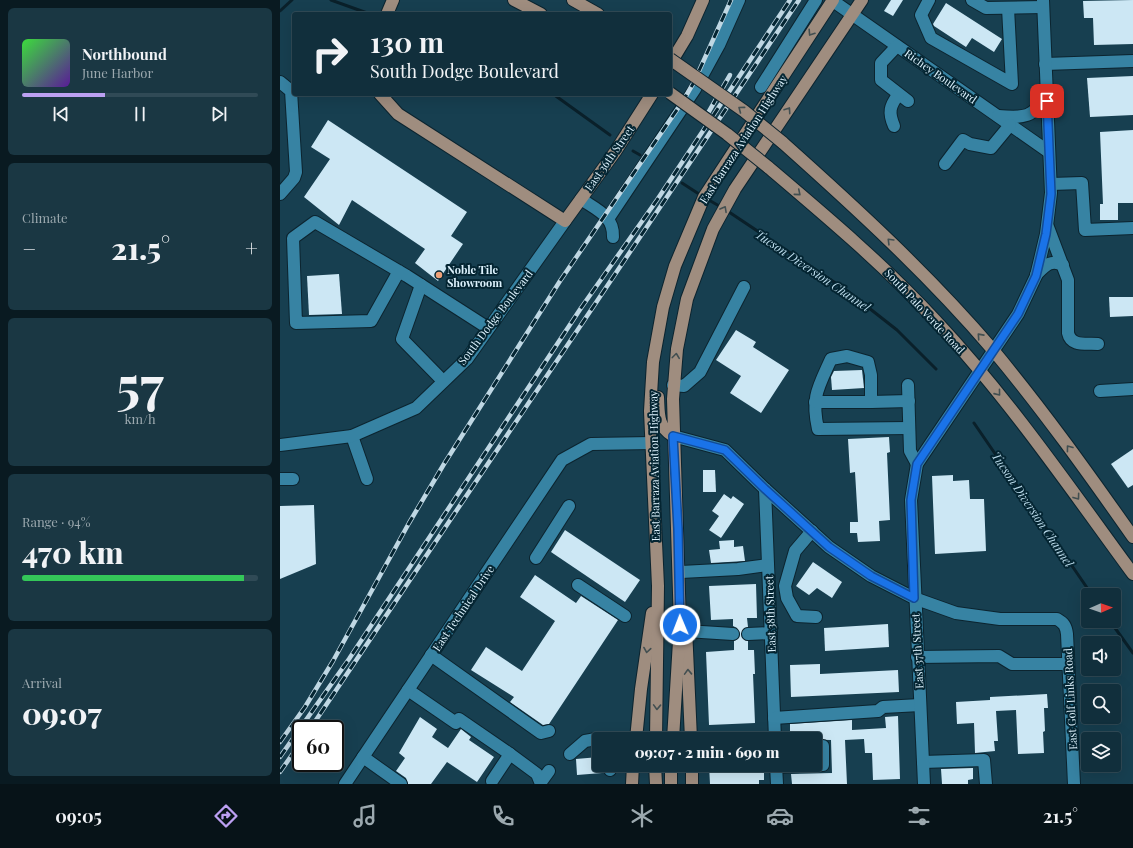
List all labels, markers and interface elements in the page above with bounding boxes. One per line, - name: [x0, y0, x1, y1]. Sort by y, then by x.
- text: 130 m: [370, 23, 444, 60]
- icon: right: [304, 28, 356, 80]
- one-way arrow: [809, 29, 816, 36]
- text: Northbound: [82, 44, 167, 64]
- street label: Richey Boulevard: [902, 45, 981, 107]
- text: South Dodge Boulevard: [370, 59, 559, 83]
- text: June Harbor: [82, 64, 153, 81]
- street label: East Barraza Aviation Highway: [696, 71, 791, 206]
- pin: [1030, 84, 1064, 118]
- icon: arrive: [1036, 90, 1058, 112]
- icon: previous: [50, 103, 72, 125]
- icon: pause: [129, 103, 151, 125]
- icon: next: [208, 103, 230, 125]
- one-way arrow: [738, 106, 745, 114]
- one-way arrow: [783, 107, 791, 114]
- street label: East 36th Street: [581, 122, 637, 194]
- one-way arrow: [793, 188, 801, 195]
- one-way arrow: [719, 205, 726, 213]
- text: Climate: [22, 209, 68, 226]
- water label: Tucson Diversion Channel: [752, 225, 874, 315]
- text: 21.5°: [111, 228, 170, 268]
- text: −: [22, 233, 36, 263]
- text: +: [245, 233, 258, 263]
- one-way arrow: [887, 238, 895, 246]
- place label: Noble Tile Showroom: [447, 262, 502, 290]
- street label: South Palo Verde Road: [882, 265, 969, 357]
- street label: South Dodge Boulevard: [454, 266, 536, 368]
- marker: Noble Tile Showroom: [434, 270, 444, 280]
- one-way arrow: [977, 333, 984, 340]
- text: 57: [116, 349, 164, 418]
- one-way arrow: [671, 353, 680, 359]
- one-way arrow: [994, 388, 1001, 396]
- street label: East Barraza Aviation Highway: [645, 390, 663, 541]
- text: km/h: [124, 410, 156, 427]
- one-way arrow: [1067, 446, 1074, 453]
- water label: Tucson Diversion Channel: [988, 448, 1078, 570]
- one-way arrow: [1072, 492, 1079, 499]
- text: Range · 94%: [22, 513, 90, 530]
- text: 470 km: [22, 532, 124, 572]
- street label: East Technical Drive: [429, 562, 498, 654]
- street label: East 38th Street: [761, 575, 779, 653]
- north arrow: [1081, 588, 1121, 628]
- map controls: [1081, 588, 1121, 772]
- position arrow: [659, 604, 701, 646]
- street label: East 37th Street: [908, 613, 926, 689]
- button: sound: [1081, 636, 1121, 676]
- one-way arrow: [643, 647, 652, 653]
- street label: East Golf Links Road: [1060, 647, 1080, 750]
- one-way arrow: [684, 669, 693, 675]
- text: Arrival: [22, 674, 62, 691]
- button: search: [1081, 684, 1121, 724]
- text: 09:07: [22, 693, 102, 733]
- one-way arrow: [653, 704, 661, 710]
- speed limit sign: 60: [292, 720, 344, 772]
- button: layers: [1081, 732, 1121, 772]
- text: 09:07 · 2 min · 690 m: [635, 742, 779, 762]
- icon: directions: [212, 802, 240, 830]
- icon: music: [351, 802, 379, 830]
- icon: phone: [489, 802, 517, 830]
- icon: climate: [628, 802, 656, 830]
- icon: car: [766, 802, 794, 830]
- icon: filters: [905, 802, 933, 830]
- text: 09:05: [55, 804, 102, 828]
- text: 21.5°: [1043, 804, 1078, 828]

